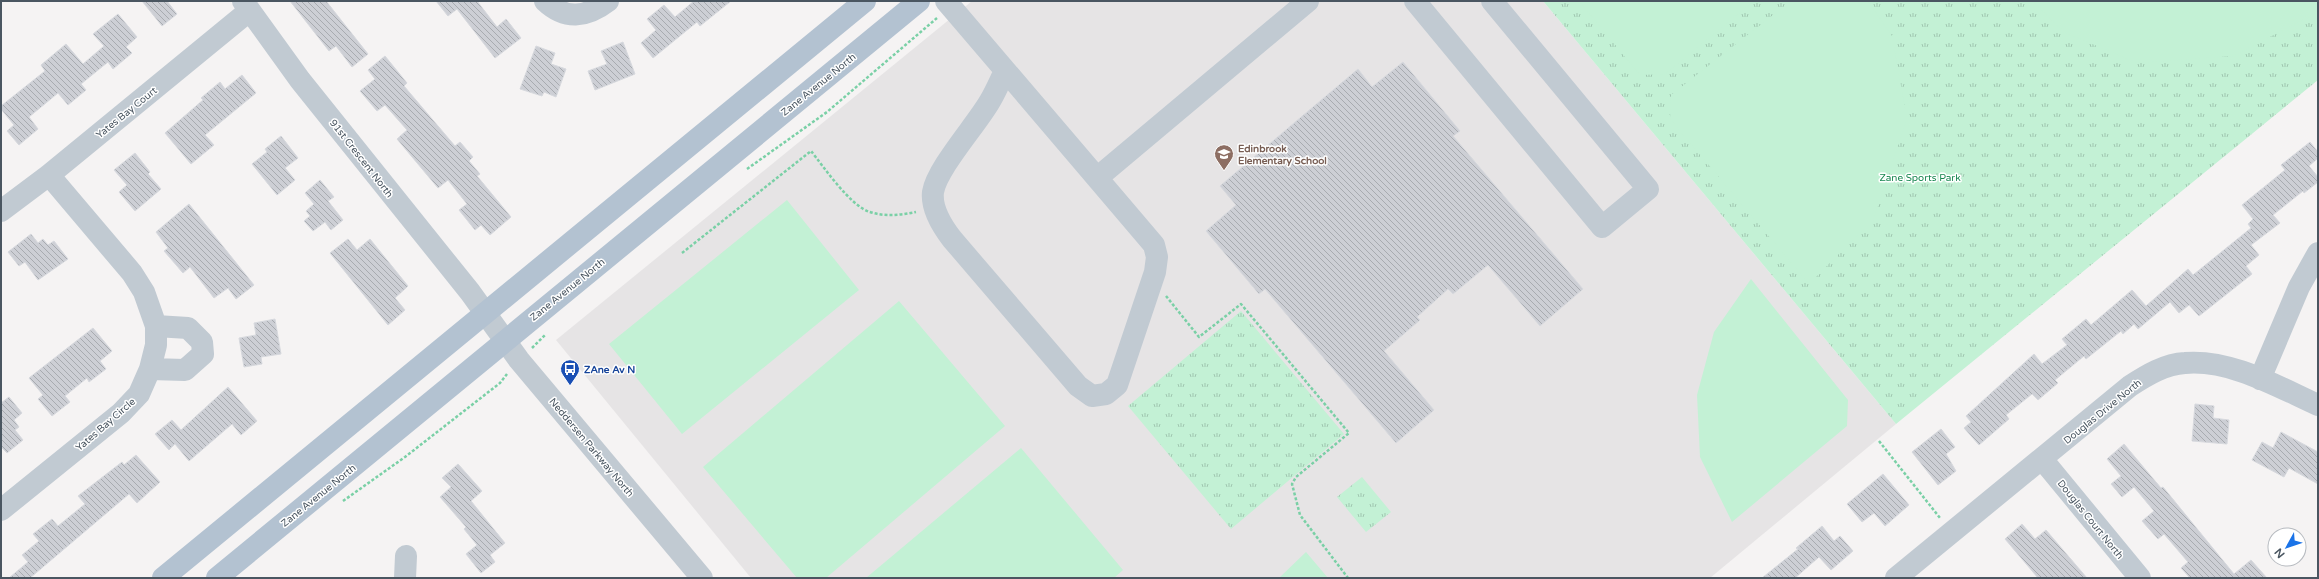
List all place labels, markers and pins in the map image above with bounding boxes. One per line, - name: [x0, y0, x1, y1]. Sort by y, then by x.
- school or university icon: Edinbrook Elementary School: [1213, 143, 1235, 171]
- place label: Edinbrook Elementary School: [1238, 143, 1327, 167]
- bus stop icon: ZAne Av N: [559, 358, 581, 386]
- place label: ZAne Av N: [584, 364, 635, 376]

